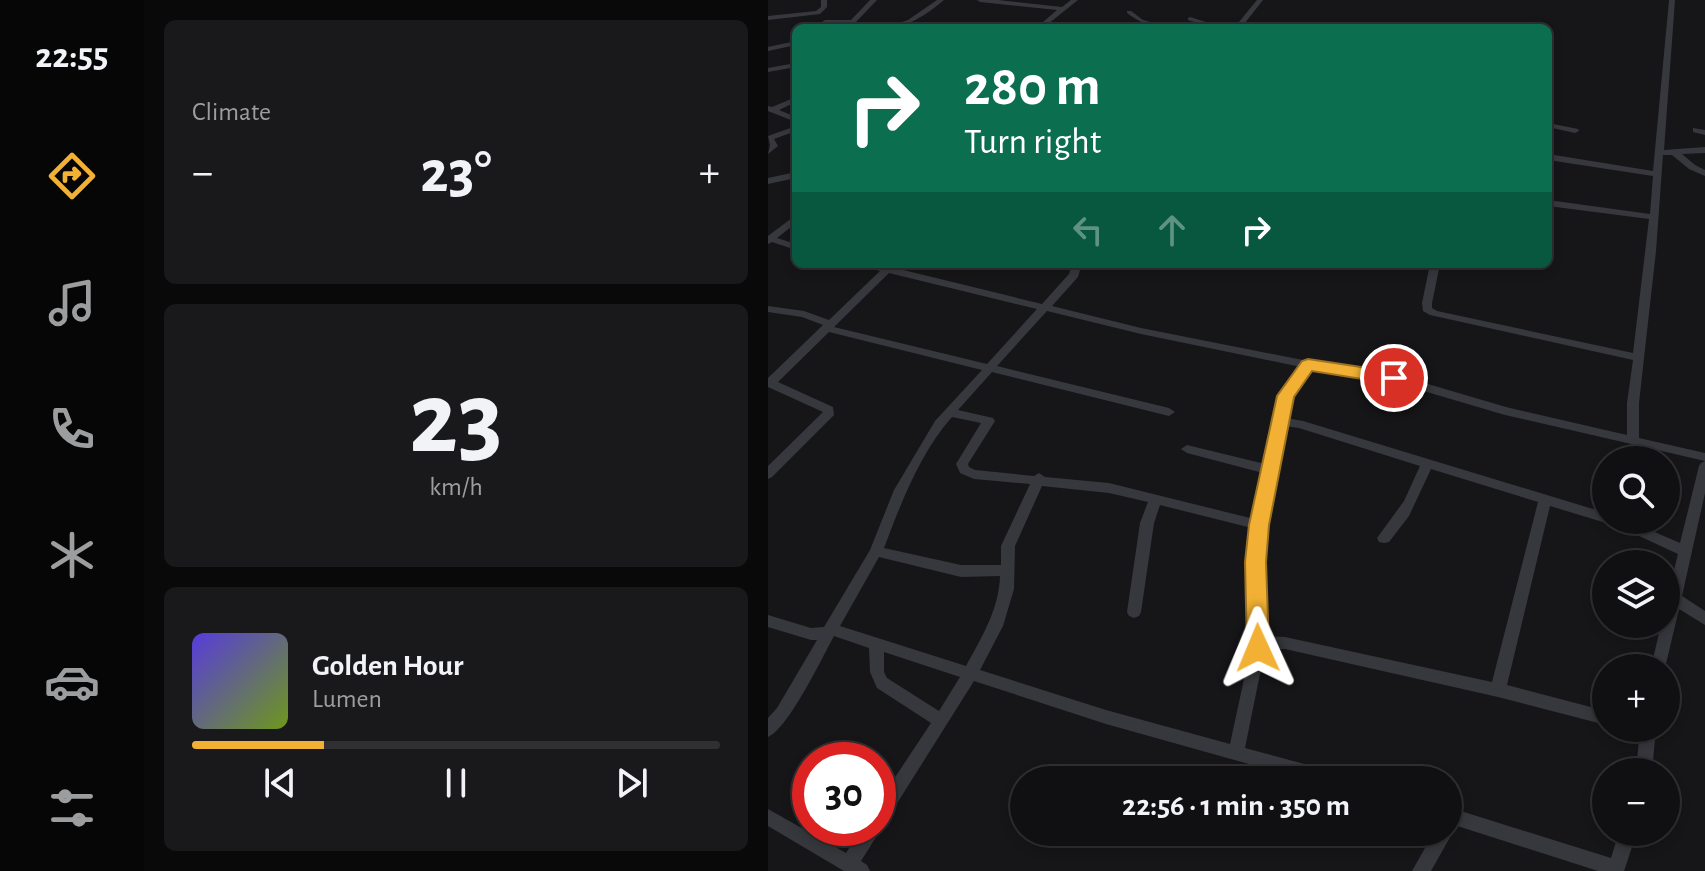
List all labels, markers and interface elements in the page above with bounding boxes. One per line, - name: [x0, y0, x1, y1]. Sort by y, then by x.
- text: 22:55: [35, 38, 109, 74]
- icon: right: [832, 56, 936, 160]
- text: 280 m: [964, 59, 1101, 115]
- text: Climate: [192, 99, 271, 125]
- text: Turn right: [964, 124, 1101, 160]
- text: 23°: [420, 143, 492, 203]
- icon: directions: [44, 148, 100, 204]
- text: −: [192, 151, 213, 195]
- text: +: [699, 151, 720, 195]
- icon: left: [1066, 208, 1110, 252]
- icon: ahead: [1150, 208, 1194, 252]
- icon: right: [1234, 208, 1278, 252]
- icon: music: [44, 275, 100, 331]
- pin: [1360, 344, 1428, 412]
- icon: arrive: [1372, 356, 1416, 400]
- text: 23: [409, 368, 503, 472]
- icon: phone: [44, 401, 100, 457]
- map controls: [1592, 446, 1680, 846]
- button: search: [1592, 446, 1680, 534]
- text: km/h: [429, 474, 483, 500]
- icon: climate: [44, 527, 100, 583]
- button: layers: [1592, 550, 1680, 638]
- position arrow: [1216, 606, 1300, 690]
- text: Golden Hour: [312, 651, 464, 681]
- icon: car: [44, 654, 100, 710]
- button: +: [1592, 654, 1680, 742]
- text: Lumen: [312, 686, 382, 712]
- speed limit sign: 30: [792, 742, 896, 846]
- button: −: [1592, 758, 1680, 846]
- icon: previous: [258, 761, 302, 805]
- icon: pause: [434, 761, 478, 805]
- icon: next: [610, 761, 654, 805]
- icon: filters: [44, 780, 100, 836]
- text: 22:56 · 1 min · 350 m: [1122, 791, 1350, 821]

